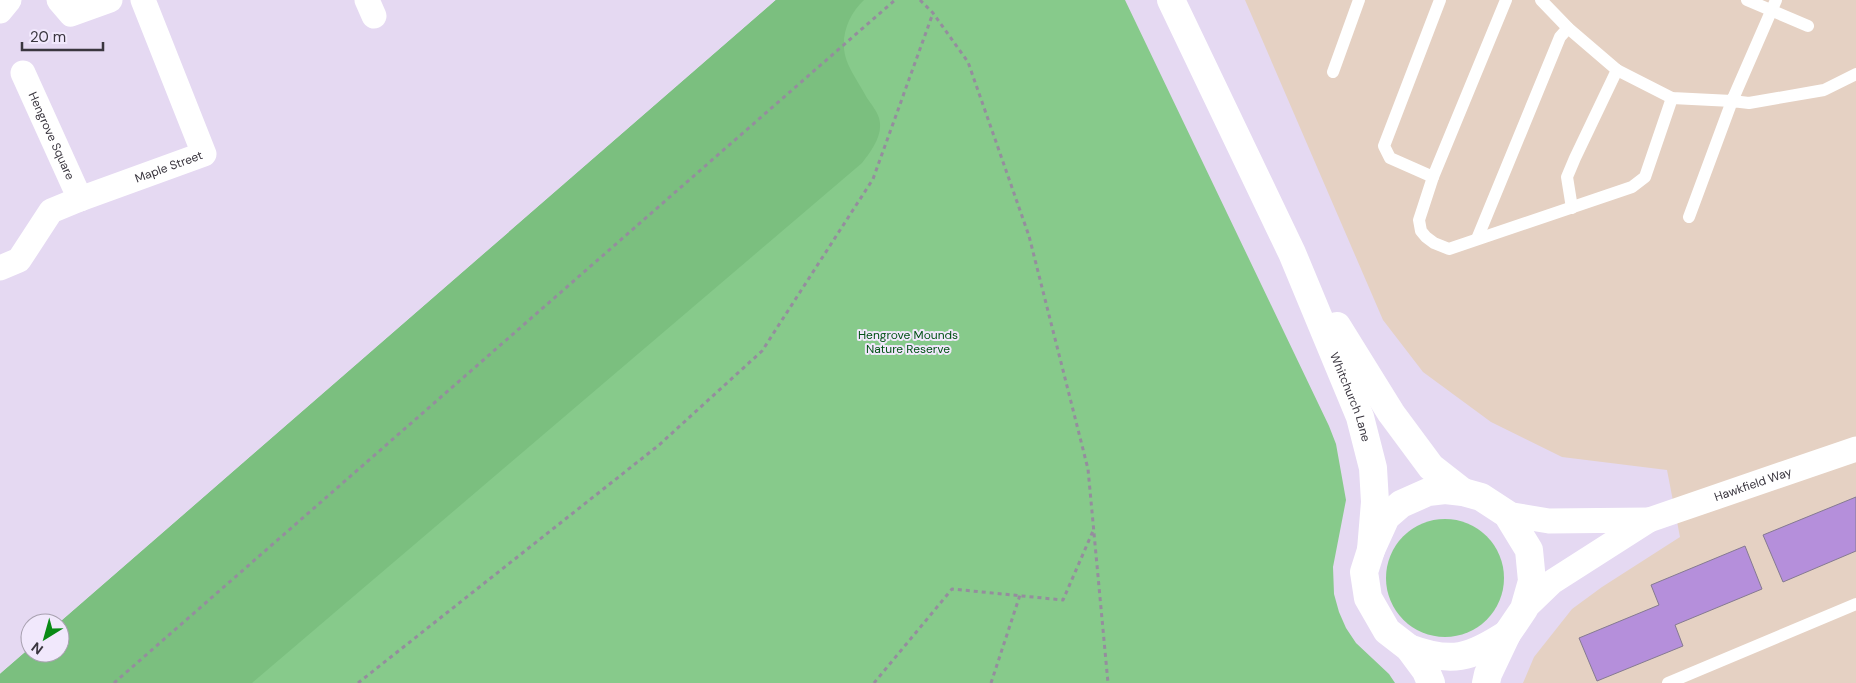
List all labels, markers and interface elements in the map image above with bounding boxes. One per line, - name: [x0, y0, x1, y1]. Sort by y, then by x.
- scale bar: [22, 20, 104, 52]
- text: 20 m: [30, 27, 66, 47]
- street label: Hengrove Square: [25, 89, 78, 182]
- street label: Maple Street: [133, 147, 205, 186]
- park label: Hengrove Mounds Nature Reserve: [858, 327, 958, 357]
- street label: Whitchurch Lane: [1326, 350, 1374, 444]
- street label: Hawkfield Way: [1712, 464, 1794, 505]
- north arrow: [20, 613, 70, 663]
- text: N: [28, 638, 47, 659]

